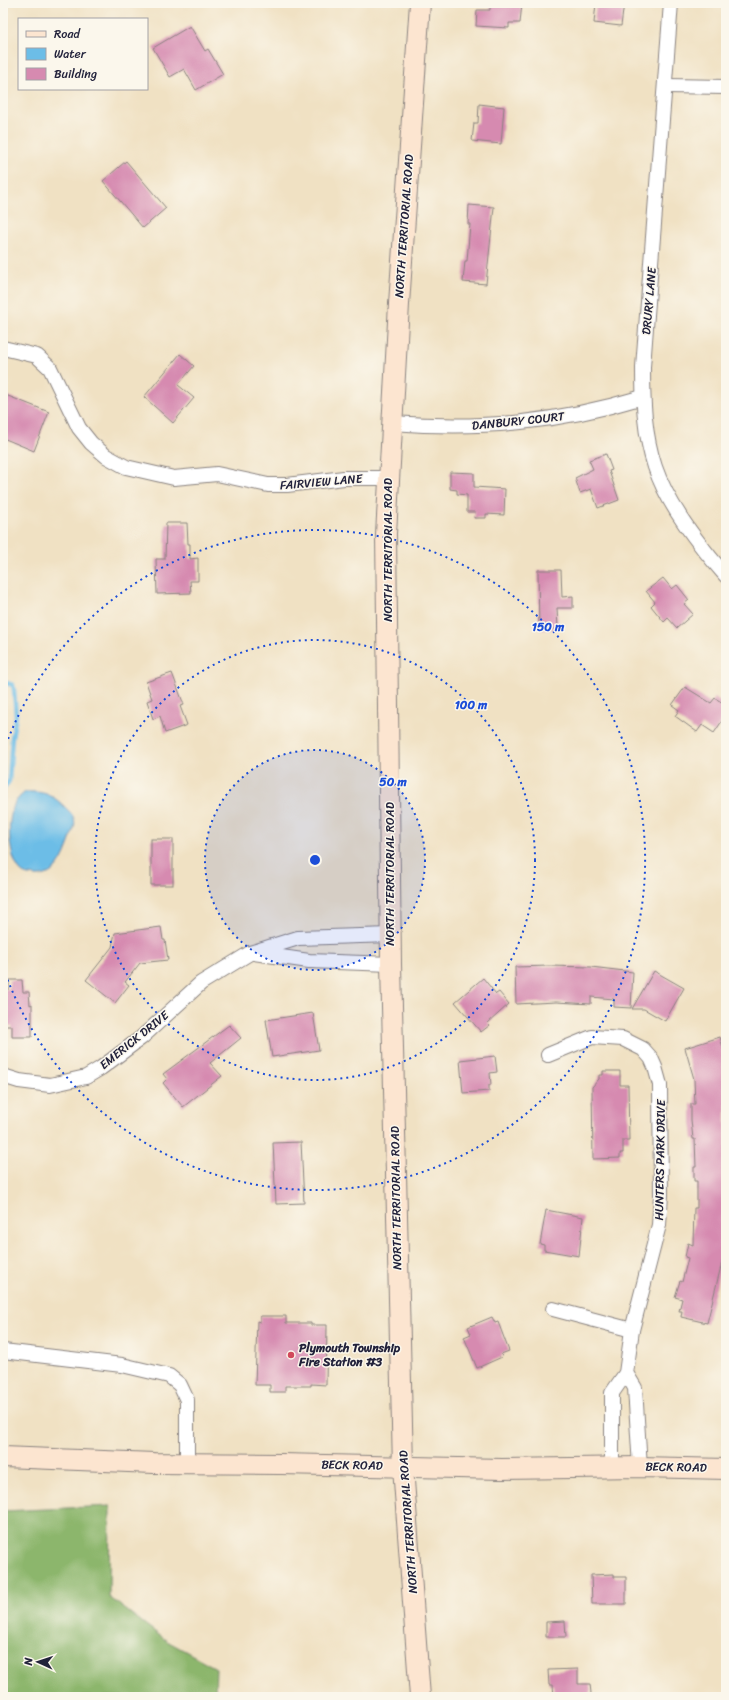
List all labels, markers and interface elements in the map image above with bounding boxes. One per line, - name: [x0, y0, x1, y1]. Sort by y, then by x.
- legend: [18, 18, 148, 90]
- text: Road: [54, 23, 81, 45]
- text: Water: [54, 43, 87, 65]
- text: Building: [54, 63, 97, 85]
- street label: NORTH TERRITORIAL ROAD: [388, 154, 420, 298]
- street label: DRURY LANE: [635, 265, 663, 336]
- street label: DANBURY COURT: [471, 405, 566, 437]
- street label: FAIRVIEW LANE: [279, 467, 364, 497]
- street label: NORTH TERRITORIAL ROAD: [377, 478, 399, 622]
- text: 150 m: [532, 616, 565, 638]
- text: 100 m: [455, 694, 488, 716]
- text: 50 m: [379, 771, 407, 793]
- street label: NORTH TERRITORIAL ROAD: [379, 802, 401, 946]
- centre of rings: [308, 853, 322, 867]
- street label: EMERICK DRIVE: [94, 1004, 175, 1075]
- street label: HUNTERS PARK DRIVE: [648, 1098, 672, 1221]
- street label: NORTH TERRITORIAL ROAD: [384, 1126, 408, 1270]
- place label: Plymouth Township Fire Station #3: [298, 1337, 401, 1373]
- marker: Plymouth Township Fire Station #3: [286, 1350, 296, 1360]
- street label: NORTH TERRITORIAL ROAD: [392, 1450, 424, 1594]
- street label: BECK ROAD: [321, 1453, 384, 1477]
- street label: BECK ROAD: [645, 1455, 708, 1479]
- north arrow: [18, 1642, 58, 1682]
- text: N: [19, 1657, 38, 1667]

